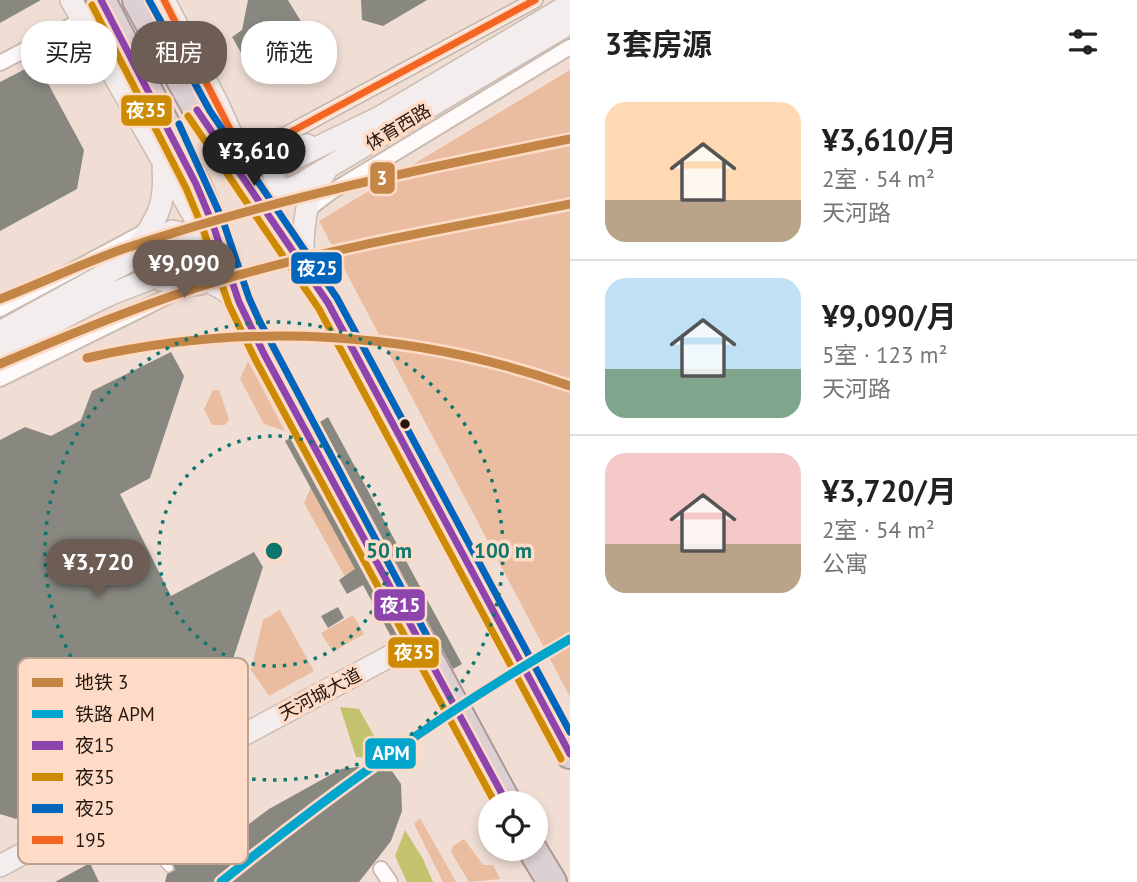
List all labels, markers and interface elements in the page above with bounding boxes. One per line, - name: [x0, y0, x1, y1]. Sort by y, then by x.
- chip: 买房: [21, 21, 117, 84]
- chip: 租房: [131, 21, 227, 84]
- chip: 筛选: [241, 21, 337, 84]
- icon: filters: [1064, 23, 1102, 61]
- text: 3套房源: [605, 24, 712, 63]
- line badge: 夜35: [120, 94, 173, 127]
- text: 夜35: [126, 98, 166, 122]
- street label: 体育西路: [361, 99, 435, 155]
- text: ¥3,610/月: [822, 120, 957, 159]
- pin: ¥3,610: [197, 128, 311, 188]
- icon: home: [661, 130, 745, 214]
- text: ¥3,610: [218, 136, 290, 165]
- line badge: 3: [369, 161, 396, 195]
- text: 2室 · 54 m²: [822, 164, 935, 193]
- text: 3: [377, 166, 387, 190]
- text: 天河路: [822, 198, 891, 227]
- pin: ¥9,090: [127, 240, 241, 300]
- text: ¥9,090: [148, 248, 220, 277]
- line badge: 夜25: [290, 251, 343, 285]
- text: 夜25: [297, 256, 337, 280]
- text: ¥9,090/月: [822, 296, 957, 335]
- icon: home: [661, 306, 745, 390]
- text: 5室 · 123 m²: [822, 340, 947, 369]
- text: 天河路: [822, 374, 891, 403]
- unlabelled marker: [398, 417, 412, 431]
- text: ¥3,720/月: [822, 471, 957, 510]
- icon: home: [661, 481, 745, 565]
- text: 2室 · 54 m²: [822, 515, 935, 544]
- text: 50 m: [366, 537, 412, 564]
- text: 100 m: [474, 537, 532, 564]
- centre of rings: [262, 539, 286, 563]
- pin: ¥3,720: [41, 540, 155, 599]
- text: ¥3,720: [62, 547, 134, 576]
- text: 公寓: [822, 549, 868, 578]
- line badge: 夜15: [373, 588, 426, 622]
- text: 夜15: [380, 593, 420, 617]
- line badge: 夜35: [387, 636, 440, 669]
- text: 夜35: [394, 640, 434, 664]
- legend: [18, 658, 248, 864]
- street label: 天河城大道: [275, 663, 365, 725]
- text: 地铁 3: [75, 670, 128, 694]
- text: 铁路 APM: [75, 702, 155, 726]
- text: 夜15: [75, 733, 115, 757]
- line badge: APM: [364, 737, 417, 770]
- text: APM: [372, 741, 410, 765]
- text: 夜35: [75, 765, 115, 789]
- map controls: [478, 791, 548, 861]
- button: locate: [478, 791, 548, 861]
- text: 夜25: [75, 796, 115, 820]
- text: 195: [75, 828, 106, 852]

